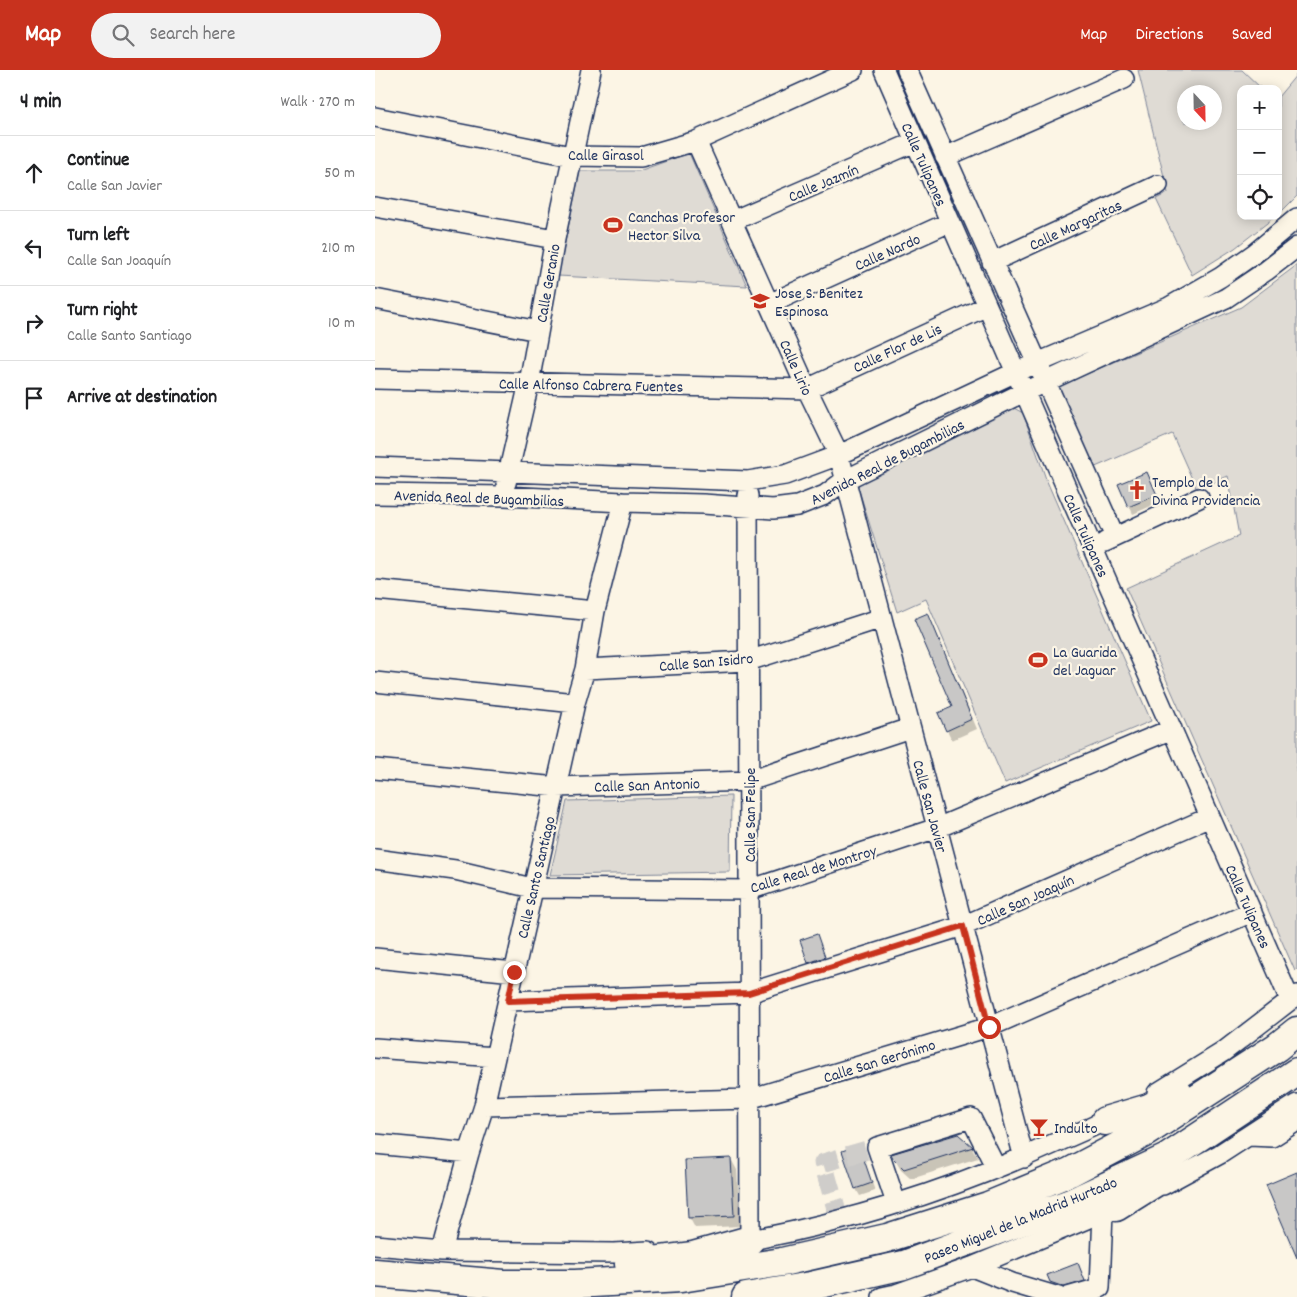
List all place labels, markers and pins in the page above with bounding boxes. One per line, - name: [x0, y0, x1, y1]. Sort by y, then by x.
- place label: Canchas Profesor Hector Silva: [628, 207, 735, 248]
- sports icon: Canchas Profesor Hector Silva: [602, 214, 624, 236]
- place label: Jose S. Benitez Espinosa: [775, 283, 863, 324]
- school or university icon: Jose S. Benitez Espinosa: [749, 290, 771, 312]
- place label: Templo de la Divina Providencia: [1152, 472, 1261, 513]
- church icon: Templo de la Divina Providencia: [1126, 479, 1148, 501]
- place label: La Guarida del Jaguar: [1053, 642, 1118, 683]
- sports icon: La Guarida del Jaguar: [1027, 649, 1049, 671]
- bar icon: Indulto: [1028, 1116, 1050, 1138]
- place label: Indulto: [1054, 1118, 1098, 1141]

